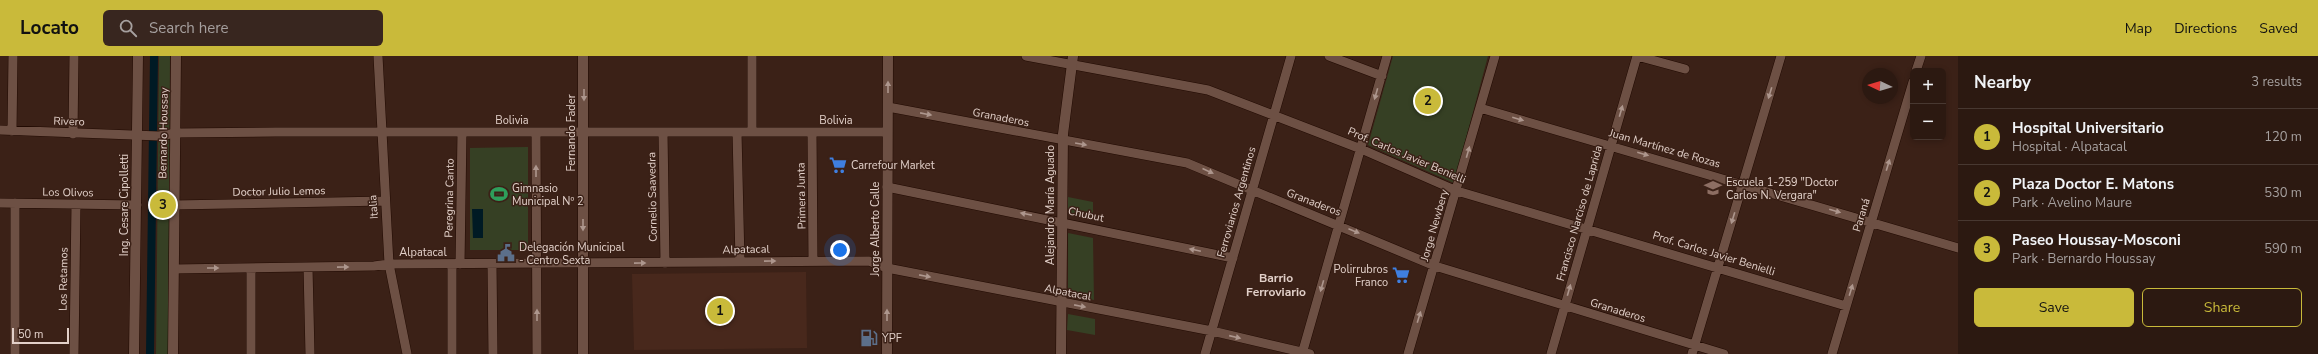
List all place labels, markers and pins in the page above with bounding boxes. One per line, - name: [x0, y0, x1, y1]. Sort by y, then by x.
- pin: 2: [1415, 86, 1441, 116]
- supermarket icon: Carrefour Market: [828, 155, 848, 175]
- place label: Carrefour Market: [851, 158, 935, 173]
- place label: Escuela 1-259 "Doctor Carlos N. Vergara": [1726, 175, 1838, 203]
- school or university icon: Escuela 1-259 "Doctor Carlos N. Vergara": [1703, 178, 1723, 198]
- place label: Gimnasio Municipal Nº 2: [512, 181, 584, 209]
- sports icon: Gimnasio Municipal Nº 2: [489, 184, 509, 204]
- pin: 3: [150, 190, 176, 220]
- place label: Delegación Municipal - Centro Sexta: [519, 240, 625, 268]
- public building icon: Delegación Municipal - Centro Sexta: [496, 243, 516, 263]
- place label: Polirrubros Franco: [1334, 262, 1388, 290]
- supermarket icon: Polirrubros Franco: [1391, 265, 1411, 285]
- pin: 1: [707, 296, 733, 326]
- fuel station icon: YPF: [859, 328, 879, 348]
- place label: YPF: [881, 331, 902, 346]

